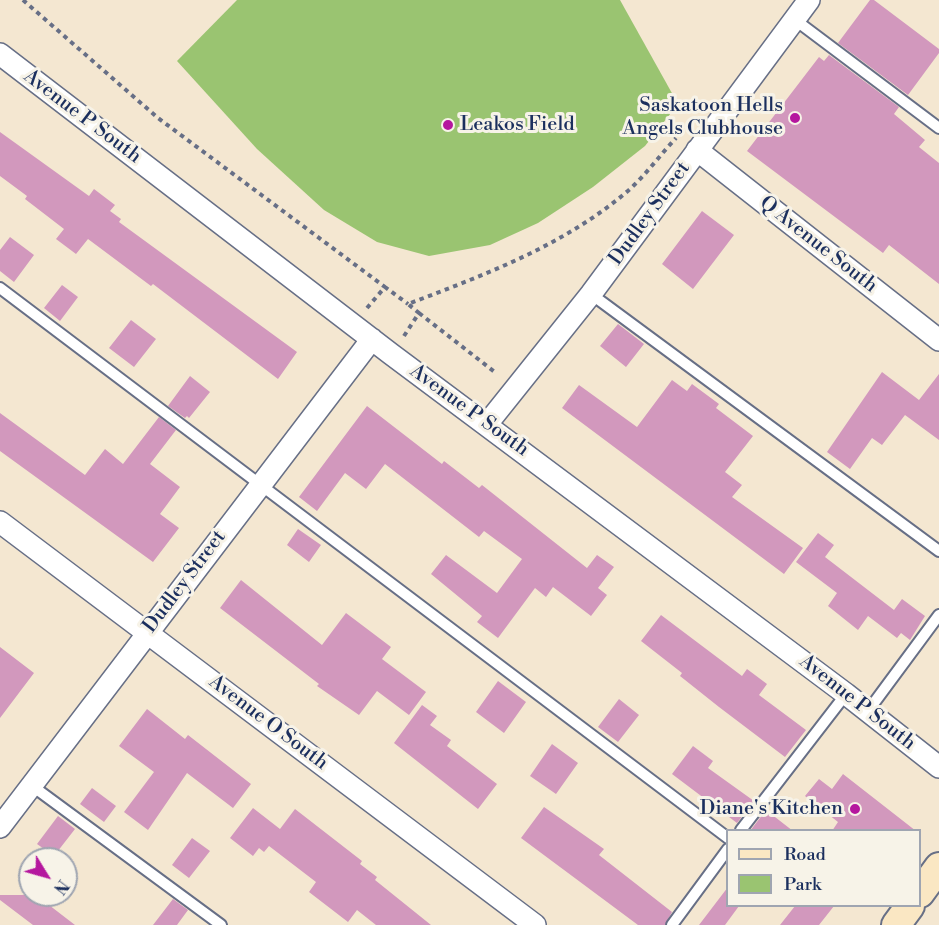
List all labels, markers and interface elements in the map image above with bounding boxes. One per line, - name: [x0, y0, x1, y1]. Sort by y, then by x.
- street label: Avenue P South: [18, 65, 146, 169]
- place label: Saskatoon Hells Angels Clubhouse: [622, 94, 783, 141]
- marker: Saskatoon Hells Angels Clubhouse: [788, 111, 802, 125]
- place label: Leakos Field: [460, 113, 575, 137]
- marker: Leakos Field: [441, 118, 455, 132]
- street label: Dudley Street: [604, 157, 696, 271]
- street label: Q Avenue South: [754, 191, 882, 299]
- street label: Avenue P South: [405, 360, 533, 462]
- street label: Dudley Street: [139, 526, 231, 638]
- street label: Avenue P South: [794, 650, 920, 756]
- street label: Avenue O South: [204, 670, 332, 776]
- place label: Diane's Kitchen: [700, 797, 843, 821]
- marker: Diane's Kitchen: [848, 802, 862, 816]
- legend: [726, 829, 921, 907]
- text: Road: [784, 843, 826, 866]
- north arrow: [18, 847, 78, 907]
- text: Park: [784, 873, 821, 896]
- text: N: [49, 876, 73, 898]

